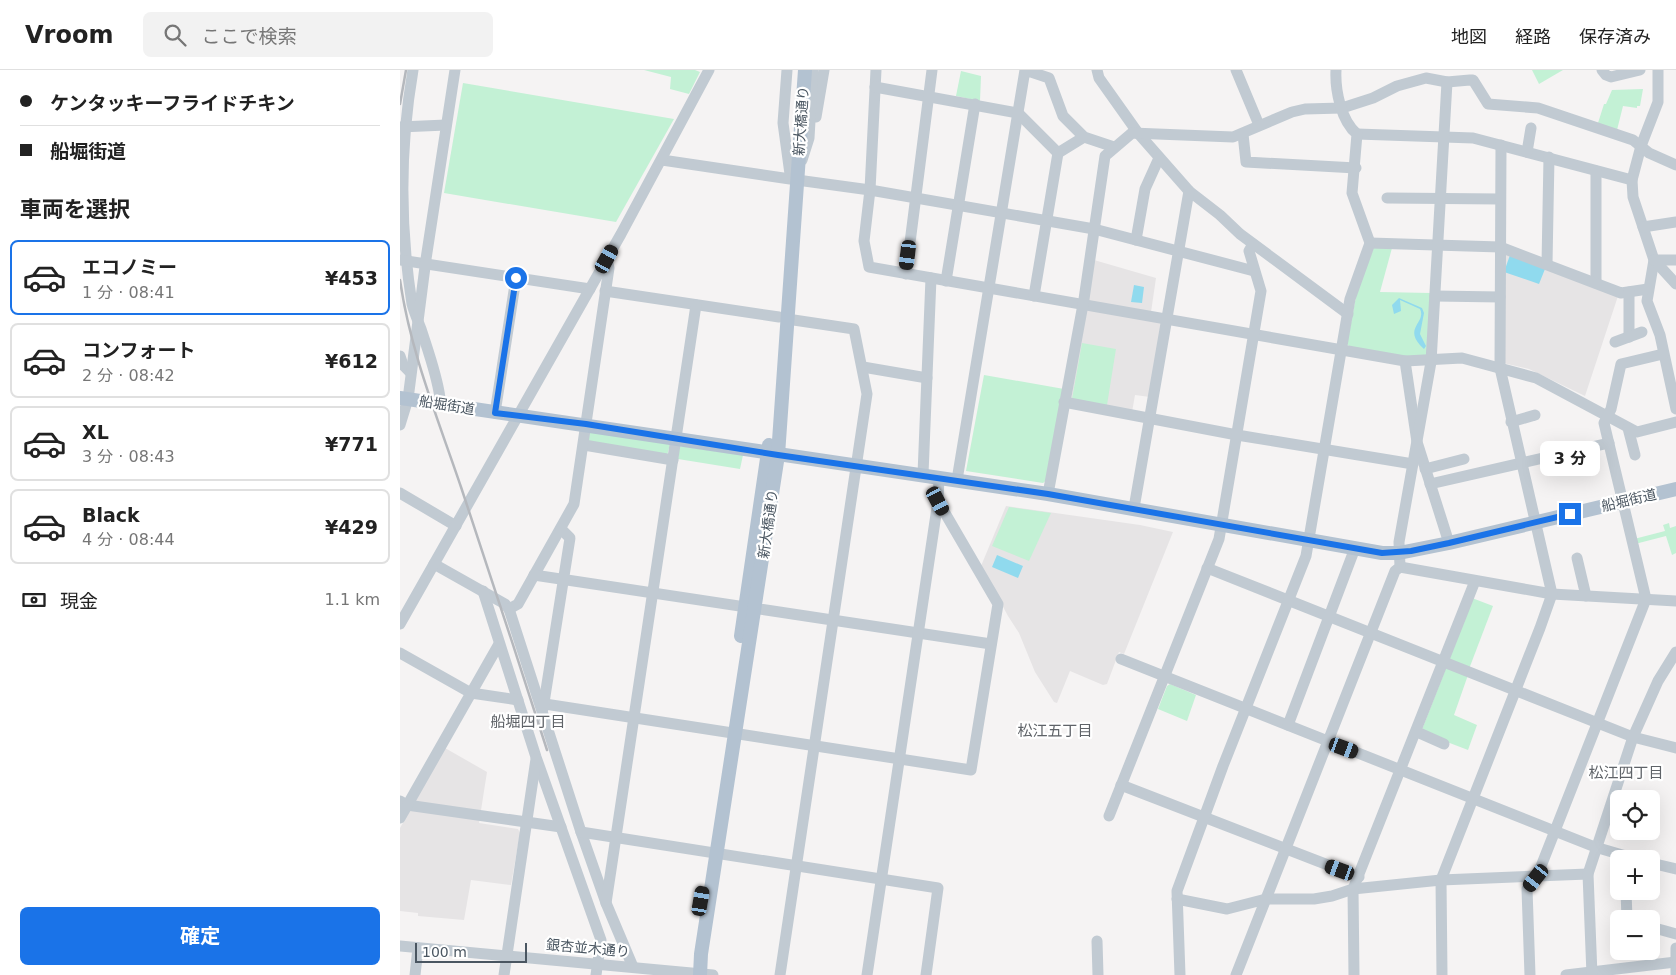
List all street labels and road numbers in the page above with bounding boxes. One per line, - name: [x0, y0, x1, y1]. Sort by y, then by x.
- street label: 新大橋通り: [791, 86, 811, 156]
- street label: 船堀街道: [418, 393, 476, 417]
- street label: 船堀街道: [1600, 486, 1658, 514]
- street label: 新大橋通り: [755, 488, 781, 560]
- street label: 銀杏並木通り: [545, 936, 631, 960]

